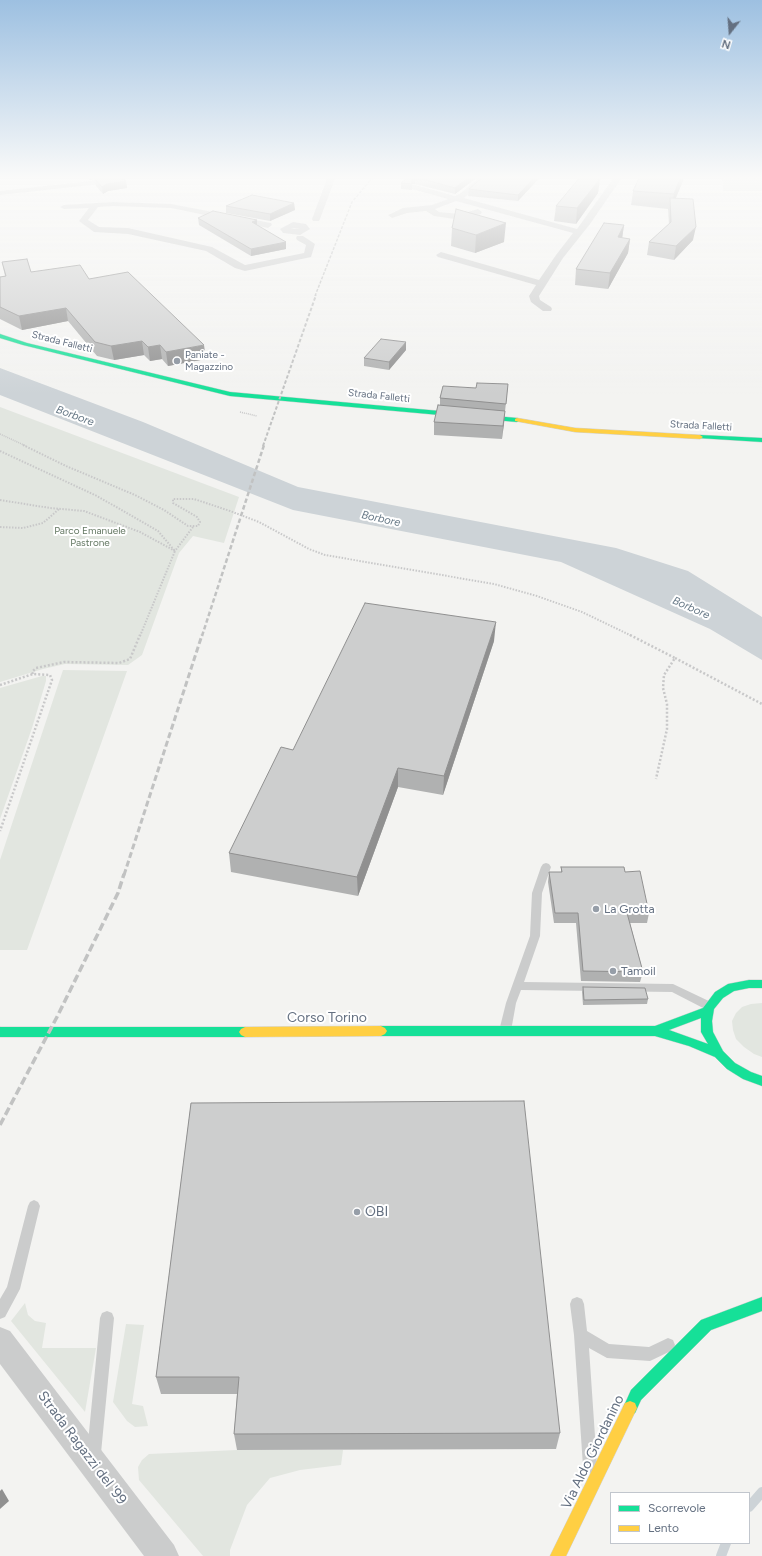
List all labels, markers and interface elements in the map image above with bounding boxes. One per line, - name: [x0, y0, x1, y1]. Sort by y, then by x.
- north arrow: [710, 12, 750, 52]
- text: N: [720, 36, 732, 51]
- street label: Strada Falletti: [30, 329, 94, 355]
- place label: Paniate - Magazzino: [185, 349, 233, 372]
- marker: Paniate - Magazzino: [172, 356, 182, 366]
- street label: Strada Falletti: [348, 387, 410, 405]
- water label: Borbore: [54, 403, 96, 429]
- street label: Strada Falletti: [670, 418, 732, 434]
- water label: Borbore: [360, 508, 402, 530]
- park label: Parco Emanuele Pastrone: [54, 525, 126, 548]
- water label: Borbore: [670, 594, 712, 622]
- place label: La Grotta: [604, 902, 655, 916]
- marker: La Grotta: [591, 904, 601, 914]
- place label: Tamoil: [621, 964, 656, 978]
- marker: Tamoil: [608, 966, 618, 976]
- street label: Corso Torino: [287, 1010, 367, 1026]
- place label: OBI: [365, 1204, 388, 1220]
- marker: OBI: [352, 1207, 362, 1217]
- street label: Strada Ragazzi del '99: [34, 1388, 130, 1508]
- street label: Via Aldo Giordanino: [558, 1392, 628, 1512]
- legend: [610, 1492, 750, 1544]
- text: Scorrevole: [648, 1501, 706, 1515]
- text: Lento: [648, 1521, 679, 1535]

